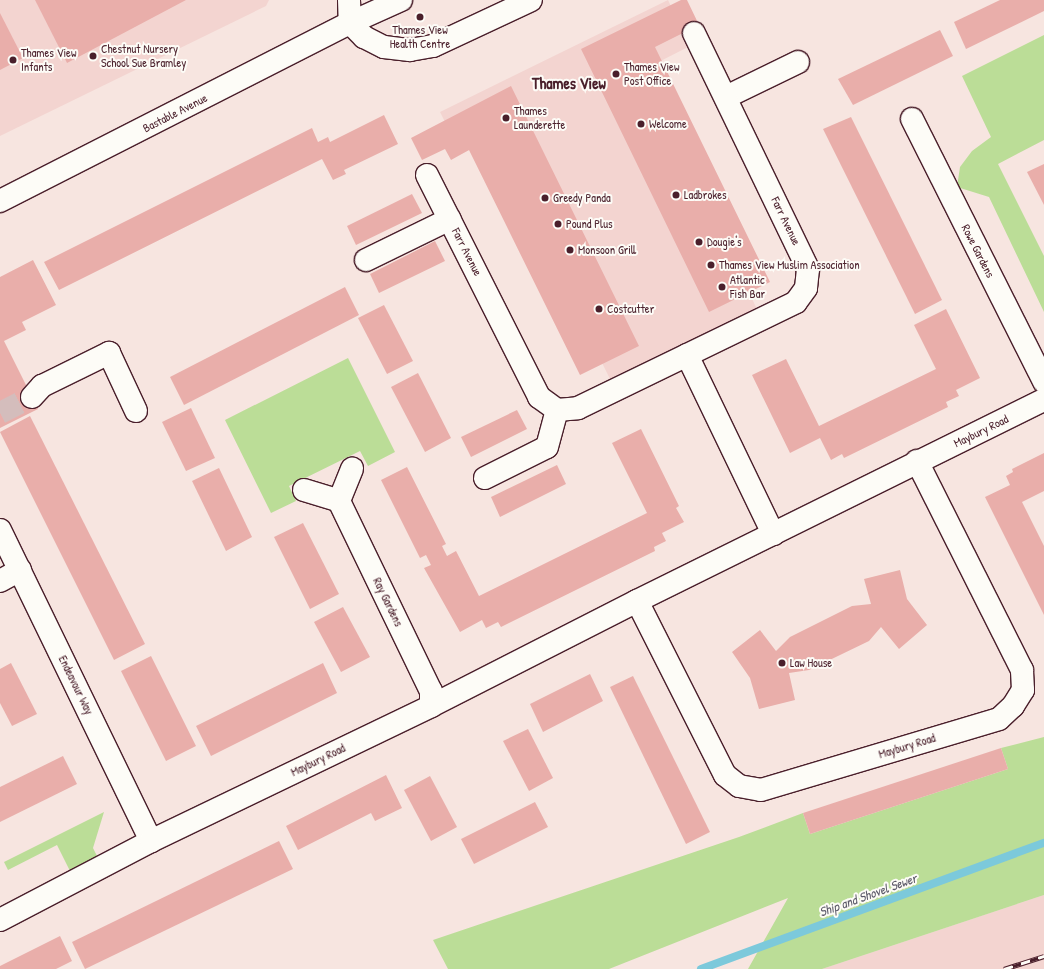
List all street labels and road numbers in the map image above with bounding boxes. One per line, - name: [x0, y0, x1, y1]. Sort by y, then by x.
- street label: Bastable Avenue: [140, 91, 210, 135]
- street label: Farr Avenue: [768, 195, 804, 247]
- street label: Rowe Gardens: [958, 222, 998, 280]
- street label: Farr Avenue: [449, 226, 485, 278]
- street label: Maybury Road: [951, 412, 1011, 450]
- street label: Ray Gardens: [370, 575, 406, 629]
- street label: Endeavour Way: [56, 653, 96, 717]
- street label: Maybury Road: [877, 731, 937, 761]
- street label: Maybury Road: [288, 741, 348, 779]

